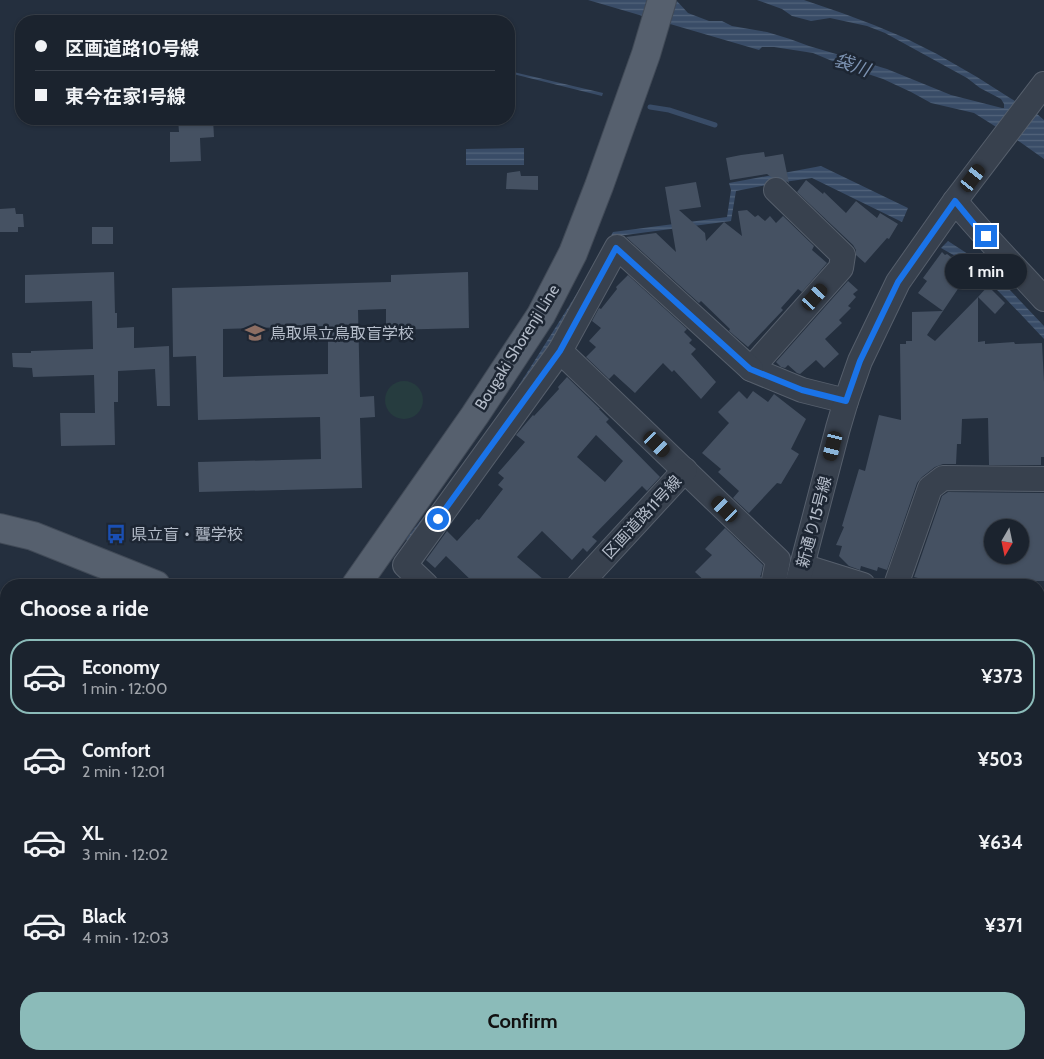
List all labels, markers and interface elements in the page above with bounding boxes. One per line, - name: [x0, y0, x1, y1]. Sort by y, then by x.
- text: 区画道路10号線: [65, 37, 199, 60]
- water label: 袋川: [831, 49, 874, 82]
- text: 東今在家1号線: [65, 85, 186, 108]
- car: [957, 162, 988, 194]
- route end: [975, 225, 997, 247]
- callout: 1 min: [945, 254, 1027, 288]
- text: 1 min: [968, 262, 1004, 281]
- street label: Bougaki Shorenji Line: [471, 281, 563, 413]
- car: [799, 281, 830, 313]
- school or university icon: 鳥取県立鳥取盲学校: [244, 322, 266, 344]
- place label: 鳥取県立鳥取盲学校: [270, 324, 414, 343]
- car: [640, 428, 673, 460]
- car: [822, 430, 843, 462]
- street label: 区画道路11号線: [599, 472, 685, 562]
- street label: 新通り15号線: [793, 474, 835, 570]
- car: [708, 493, 741, 525]
- route start: [427, 508, 449, 530]
- north arrow: [984, 519, 1029, 564]
- map controls: [984, 519, 1029, 564]
- bus stop icon: 県立盲・聾学校: [105, 523, 127, 545]
- place label: 県立盲・聾学校: [131, 525, 243, 544]
- text: Choose a ride: [20, 595, 149, 622]
- icon: car: [22, 654, 67, 699]
- text: Economy: [82, 656, 160, 679]
- text: ¥373: [981, 665, 1023, 688]
- text: 1 min · 12:00: [82, 679, 167, 698]
- icon: car: [22, 737, 67, 782]
- text: Comfort: [82, 739, 151, 762]
- text: ¥503: [978, 748, 1023, 771]
- text: 2 min · 12:01: [82, 762, 165, 781]
- icon: car: [22, 820, 67, 865]
- text: XL: [82, 822, 103, 845]
- text: ¥634: [979, 831, 1023, 854]
- text: 3 min · 12:02: [82, 845, 168, 864]
- icon: car: [22, 903, 67, 948]
- text: Black: [82, 905, 126, 928]
- text: ¥371: [985, 914, 1023, 937]
- text: 4 min · 12:03: [82, 928, 169, 947]
- button: Confirm: [20, 992, 1025, 1050]

